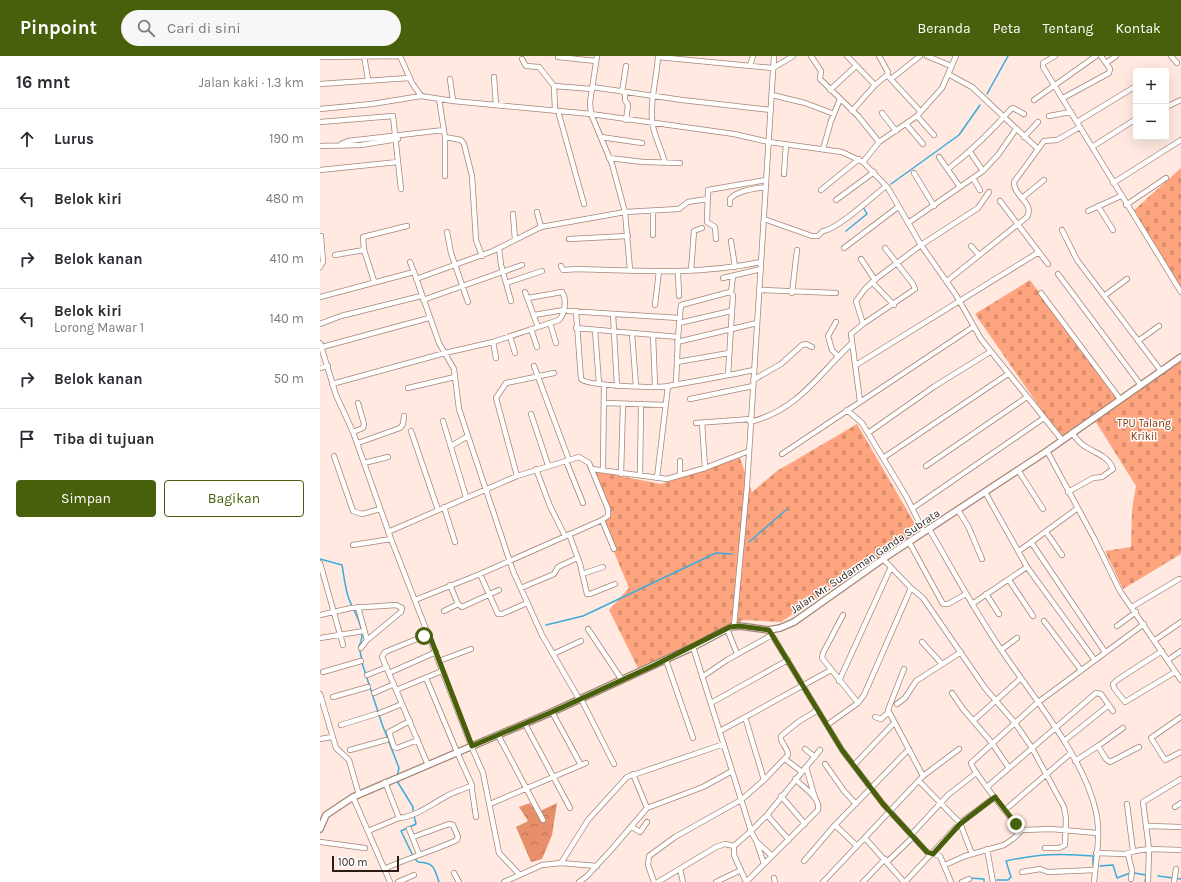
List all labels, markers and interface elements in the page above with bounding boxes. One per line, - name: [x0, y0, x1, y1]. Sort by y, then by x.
- search box: [121, 10, 401, 46]
- text: Pinpoint: [20, 17, 97, 39]
- icon: search: [135, 17, 157, 39]
- text: Cari di sini: [167, 19, 241, 37]
- text: Beranda: [918, 20, 971, 37]
- text: Peta: [993, 20, 1021, 37]
- text: Tentang: [1043, 20, 1094, 37]
- text: Kontak: [1116, 20, 1161, 37]
- map controls: [1133, 68, 1169, 140]
- button: +: [1133, 68, 1169, 104]
- text: 16 mnt: [16, 72, 70, 92]
- text: Jalan kaki · 1.3 km: [199, 75, 304, 90]
- button: −: [1133, 104, 1169, 140]
- icon: ahead: [16, 128, 38, 150]
- text: Lurus: [54, 130, 94, 148]
- text: 190 m: [269, 131, 304, 146]
- icon: left: [16, 188, 38, 210]
- text: Belok kiri: [54, 190, 122, 208]
- text: 480 m: [266, 191, 304, 206]
- icon: right: [16, 248, 38, 270]
- text: Belok kanan: [54, 250, 143, 268]
- text: 410 m: [269, 251, 304, 266]
- text: Belok kiri: [54, 302, 122, 320]
- icon: left: [16, 308, 38, 330]
- text: 140 m: [269, 311, 304, 326]
- text: Lorong Mawar 1: [54, 320, 144, 335]
- icon: right: [16, 368, 38, 390]
- text: Belok kanan: [54, 370, 143, 388]
- text: 50 m: [274, 371, 304, 386]
- park label: TPU Talang Krikil: [1117, 417, 1172, 443]
- icon: arrive: [16, 428, 38, 450]
- text: Tiba di tujuan: [54, 430, 154, 448]
- button: Simpan: [16, 480, 156, 517]
- button: Bagikan: [164, 480, 304, 517]
- street label: Jalan Mr. Sudarman Ganda Subrata: [788, 506, 942, 616]
- route start: [415, 627, 433, 645]
- route end: [1007, 815, 1025, 833]
- scale bar: [332, 854, 399, 873]
- text: 100 m: [338, 856, 368, 869]

